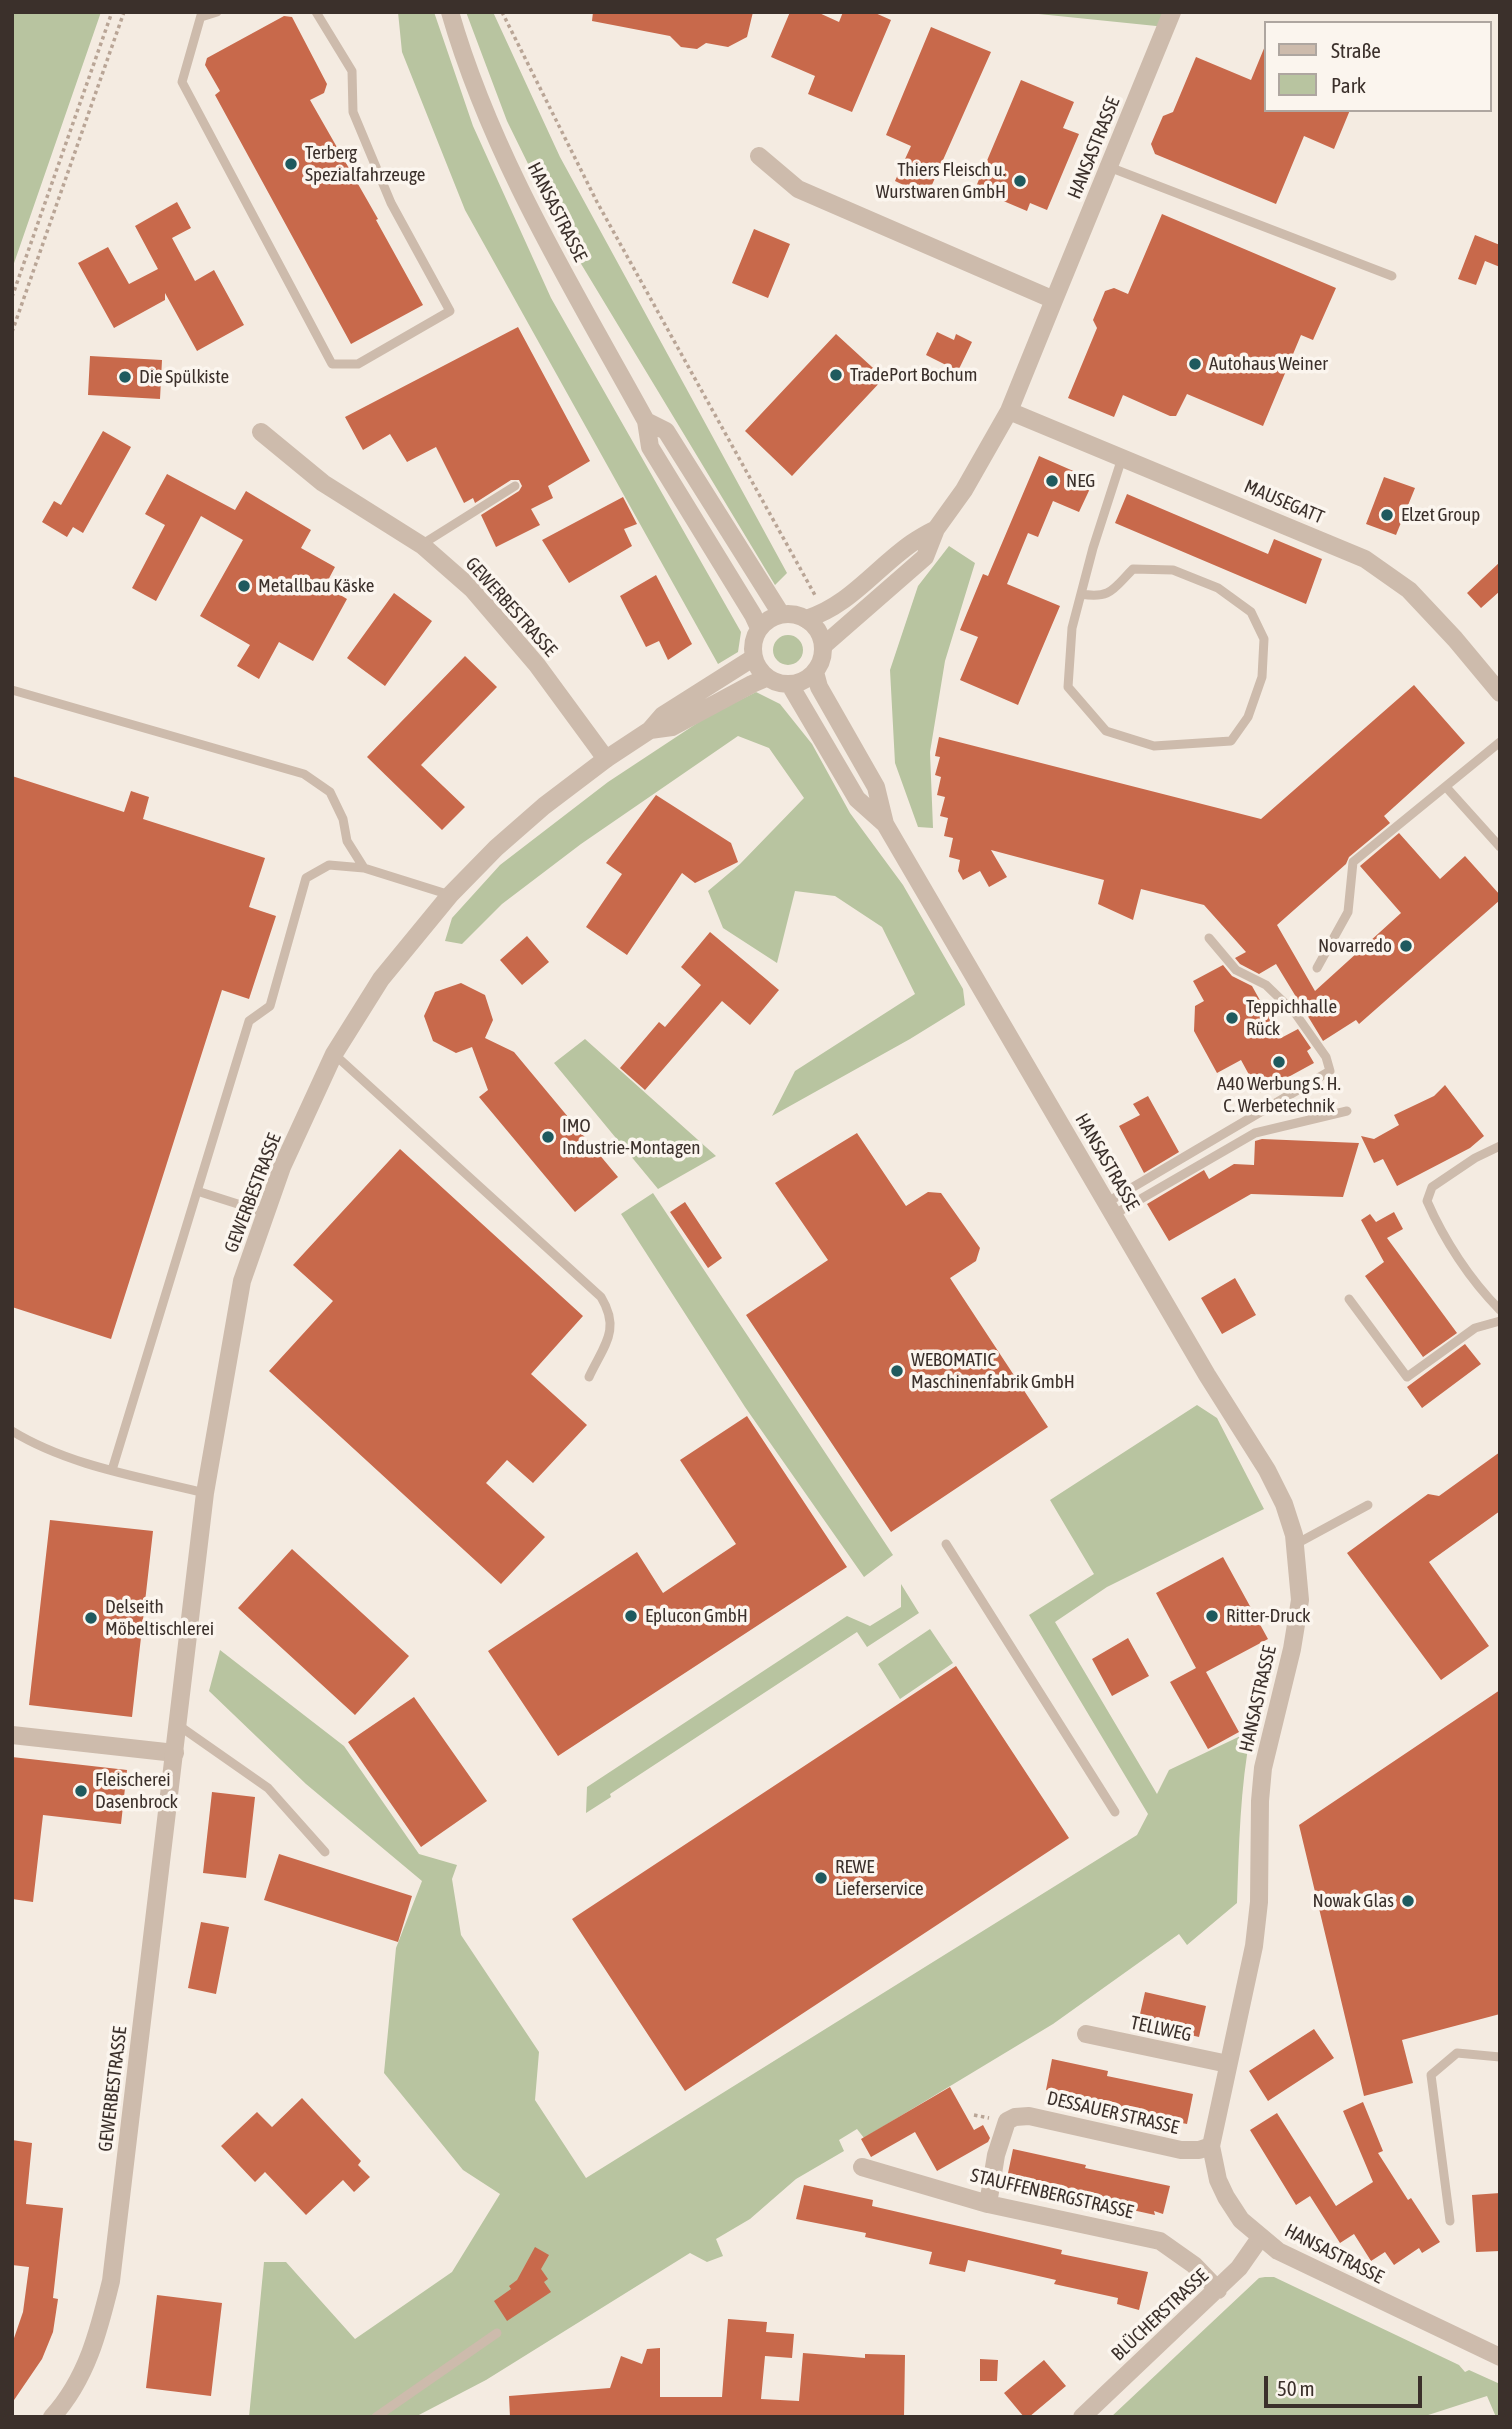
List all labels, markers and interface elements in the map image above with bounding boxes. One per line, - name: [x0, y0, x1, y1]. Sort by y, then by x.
- legend: [1264, 21, 1491, 112]
- text: Straße: [1331, 38, 1381, 62]
- text: Park: [1331, 73, 1366, 97]
- street label: HANSASTRASSE: [1063, 94, 1125, 202]
- place label: Terberg Spezialfahrzeuge: [305, 142, 425, 186]
- marker: Terberg Spezialfahrzeuge: [283, 156, 299, 172]
- street label: HANSASTRASSE: [522, 159, 592, 265]
- place label: Thiers Fleisch u. Wurstwaren GmbH: [876, 159, 1006, 203]
- marker: Thiers Fleisch u. Wurstwaren GmbH: [1012, 173, 1028, 189]
- place label: Autohaus Weiner: [1209, 353, 1328, 375]
- marker: Autohaus Weiner: [1187, 356, 1203, 372]
- place label: TradePort Bochum: [850, 364, 977, 386]
- place label: Die Spülkiste: [139, 366, 229, 388]
- marker: TradePort Bochum: [828, 367, 844, 383]
- marker: Die Spülkiste: [117, 369, 133, 385]
- place label: NEG: [1066, 470, 1095, 492]
- marker: NEG: [1044, 473, 1060, 489]
- street label: MAUSEGATT: [1241, 475, 1327, 529]
- place label: Elzet Group: [1401, 504, 1480, 526]
- marker: Elzet Group: [1379, 507, 1395, 523]
- street label: GEWERBESTRASSE: [460, 553, 562, 661]
- place label: Metallbau Käske: [258, 575, 374, 597]
- marker: Metallbau Käske: [236, 578, 252, 594]
- place label: Novarredo: [1318, 935, 1392, 957]
- marker: Novarredo: [1398, 938, 1414, 954]
- place label: Teppichhalle Rück: [1246, 996, 1337, 1040]
- marker: Teppichhalle Rück: [1224, 1010, 1240, 1026]
- marker: A40 Werbung S. H. C. Werbetechnik: [1271, 1054, 1287, 1070]
- place label: A40 Werbung S. H. C. Werbetechnik: [1217, 1073, 1341, 1117]
- street label: HANSASTRASSE: [1070, 1110, 1144, 1214]
- place label: IMO Industrie-Montagen: [562, 1115, 701, 1159]
- marker: IMO Industrie-Montagen: [540, 1129, 556, 1145]
- street label: GEWERBESTRASSE: [220, 1130, 286, 1256]
- place label: WEBOMATIC Maschinenfabrik GmbH: [911, 1349, 1075, 1393]
- marker: WEBOMATIC Maschinenfabrik GmbH: [889, 1363, 905, 1379]
- place label: Delseith Möbeltischlerei: [105, 1596, 214, 1640]
- place label: Eplucon GmbH: [645, 1605, 748, 1627]
- place label: Ritter-Druck: [1226, 1605, 1310, 1627]
- marker: Eplucon GmbH: [623, 1608, 639, 1624]
- marker: Ritter-Druck: [1204, 1608, 1220, 1624]
- marker: Delseith Möbeltischlerei: [83, 1610, 99, 1626]
- street label: HANSASTRASSE: [1235, 1644, 1281, 1754]
- place label: Fleischerei Dasenbrock: [95, 1769, 178, 1813]
- marker: Fleischerei Dasenbrock: [73, 1783, 89, 1799]
- place label: REWE Lieferservice: [835, 1856, 924, 1900]
- marker: REWE Lieferservice: [813, 1870, 829, 1886]
- place label: Nowak Glas: [1312, 1890, 1394, 1912]
- marker: Nowak Glas: [1400, 1893, 1416, 1909]
- street label: TELLWEG: [1128, 2011, 1194, 2047]
- street label: GEWERBESTRASSE: [94, 2025, 132, 2153]
- street label: DESSAUER STRASSE: [1045, 2087, 1181, 2139]
- street label: STAUFFENBERGSTRASSE: [968, 2164, 1136, 2224]
- street label: HANSASTRASSE: [1281, 2219, 1387, 2289]
- street label: BLÜCHERSTRASSE: [1107, 2264, 1213, 2366]
- scale bar: [1267, 2362, 1424, 2406]
- text: 50 m: [1277, 2376, 1315, 2400]

